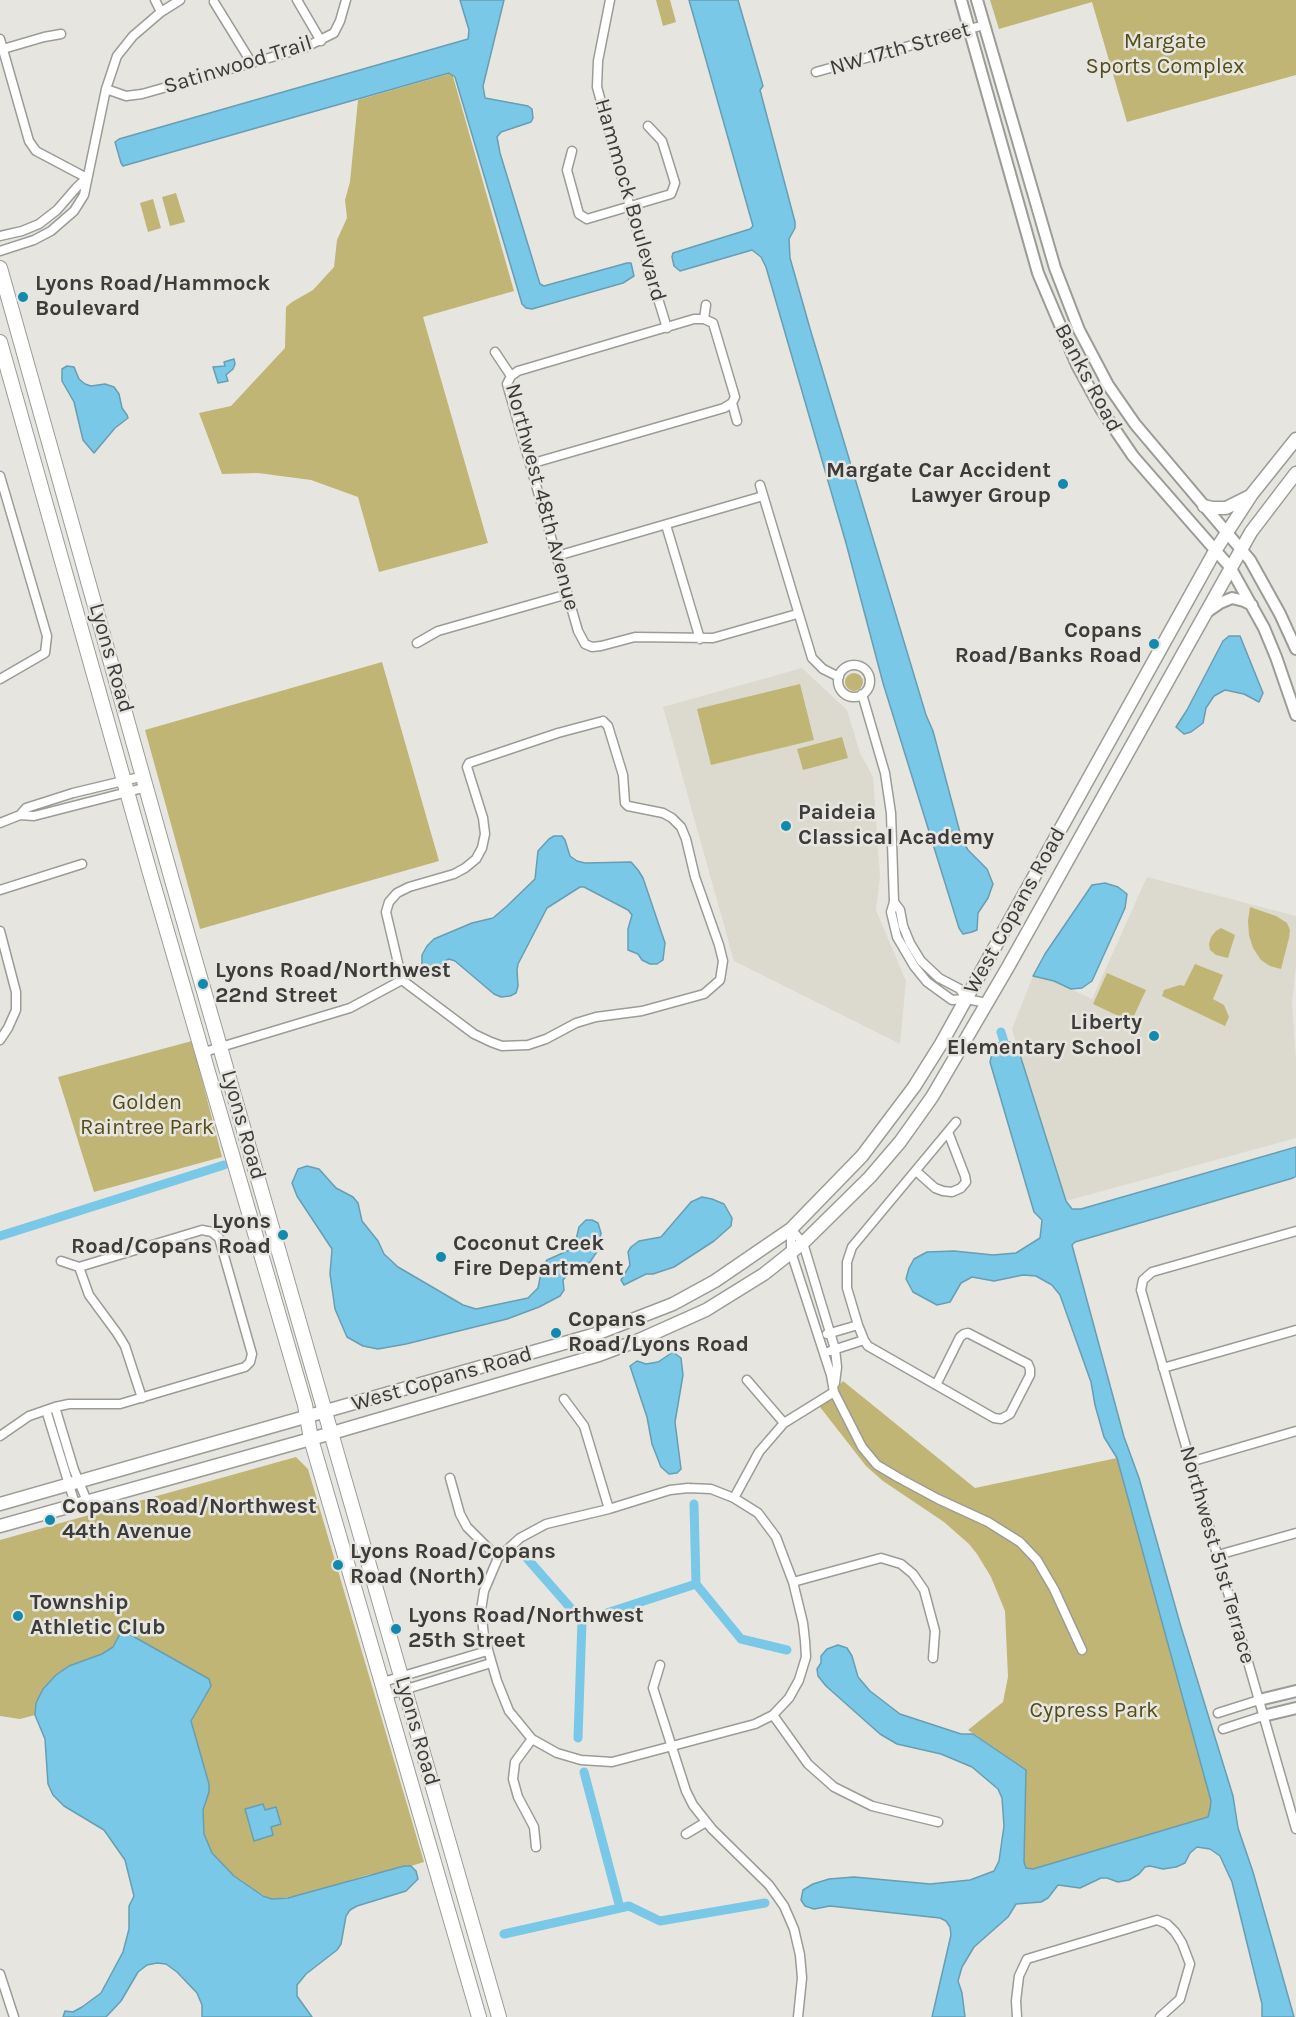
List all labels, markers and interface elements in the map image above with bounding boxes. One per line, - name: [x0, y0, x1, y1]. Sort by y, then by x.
- street label: NW 17th Street: [827, 16, 973, 82]
- park label: Margate Sports Complex: [1086, 29, 1244, 80]
- street label: Satinwood Trail: [161, 30, 315, 100]
- street label: Hammock Boulevard: [588, 96, 672, 304]
- place label: Lyons Road/Hammock Boulevard: [35, 271, 270, 322]
- marker: Lyons Road/Hammock Boulevard: [16, 290, 30, 304]
- street label: Banks Road: [1048, 319, 1128, 437]
- street label: Northwest 48th Avenue: [499, 381, 585, 613]
- place label: Margate Car Accident Lawyer Group: [826, 458, 1051, 510]
- marker: Margate Car Accident Lawyer Group: [1056, 477, 1070, 491]
- street label: Lyons Road: [83, 600, 139, 716]
- place label: Copans Road/Banks Road: [955, 618, 1142, 670]
- marker: Copans Road/Banks Road: [1147, 637, 1161, 651]
- place label: Paideia Classical Academy: [798, 800, 994, 852]
- marker: Paideia Classical Academy: [779, 819, 793, 833]
- street label: West Copans Road: [958, 823, 1072, 999]
- place label: Lyons Road/Northwest 22nd Street: [215, 958, 451, 1010]
- marker: Lyons Road/Northwest 22nd Street: [196, 977, 210, 991]
- place label: Liberty Elementary School: [947, 1010, 1142, 1062]
- marker: Liberty Elementary School: [1147, 1029, 1161, 1043]
- street label: Lyons Road: [215, 1067, 271, 1183]
- park label: Golden Raintree Park: [80, 1090, 214, 1142]
- place label: Lyons Road/Copans Road: [71, 1209, 271, 1260]
- marker: Lyons Road/Copans Road: [276, 1228, 290, 1242]
- place label: Coconut Creek Fire Department: [453, 1231, 623, 1282]
- marker: Coconut Creek Fire Department: [434, 1250, 448, 1264]
- place label: Copans Road/Lyons Road: [568, 1307, 749, 1358]
- marker: Copans Road/Lyons Road: [549, 1326, 563, 1340]
- street label: West Copans Road: [349, 1341, 535, 1417]
- street label: Northwest 51st Terrace: [1173, 1443, 1261, 1667]
- place label: Copans Road/Northwest 44th Avenue: [62, 1494, 317, 1546]
- marker: Copans Road/Northwest 44th Avenue: [43, 1513, 57, 1527]
- place label: Lyons Road/Copans Road (North): [350, 1539, 556, 1591]
- marker: Lyons Road/Copans Road (North): [331, 1558, 345, 1572]
- place label: Township Athletic Club: [30, 1590, 166, 1642]
- place label: Lyons Road/Northwest 25th Street: [408, 1603, 644, 1654]
- marker: Township Athletic Club: [11, 1609, 25, 1623]
- marker: Lyons Road/Northwest 25th Street: [389, 1622, 403, 1636]
- street label: Lyons Road: [389, 1673, 445, 1789]
- park label: Cypress Park: [1030, 1698, 1158, 1724]

